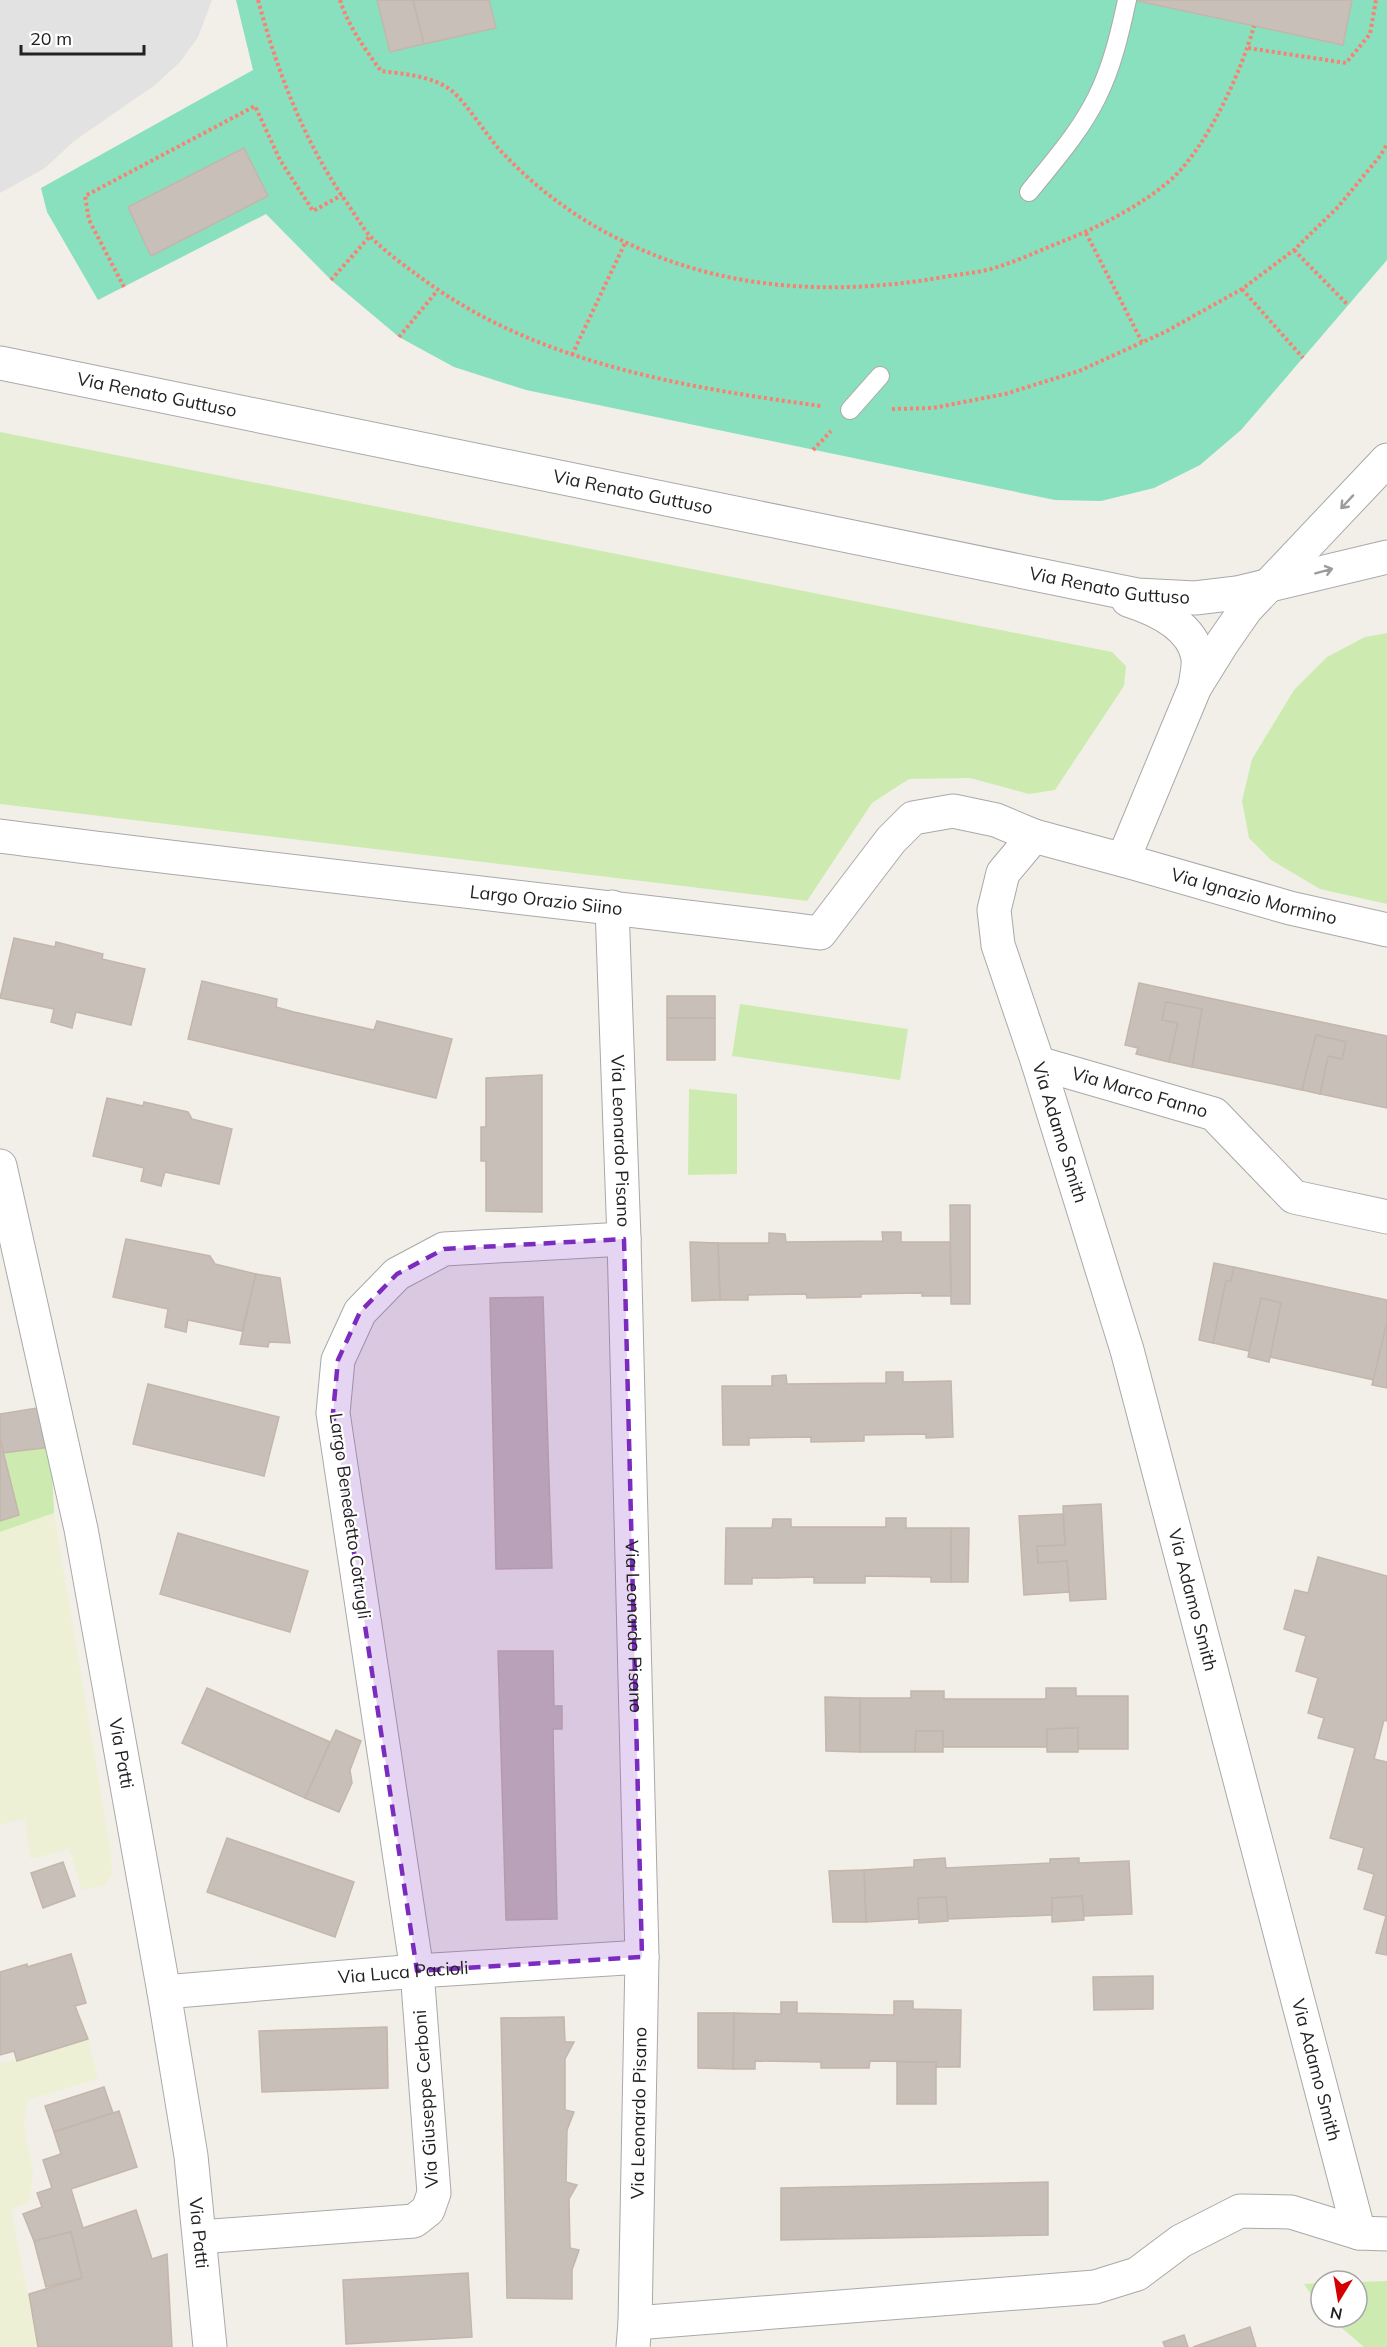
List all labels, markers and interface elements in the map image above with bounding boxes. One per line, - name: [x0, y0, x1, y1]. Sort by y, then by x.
- scale bar: [21, 18, 144, 56]
- text: 20 m: [30, 27, 72, 50]
- street label: Via Renato Guttuso: [75, 367, 239, 422]
- street label: Via Renato Guttuso: [551, 464, 715, 519]
- one-way arrow: [1340, 495, 1354, 510]
- street label: Via Renato Guttuso: [1027, 561, 1190, 609]
- one-way arrow: [1314, 565, 1333, 576]
- street label: Via Ignazio Mormino: [1168, 862, 1339, 929]
- street label: Largo Orazio Siino: [469, 880, 624, 920]
- street label: Via Leonardo Pisano: [606, 1054, 636, 1227]
- street label: Via Adamo Smith: [1027, 1059, 1093, 1206]
- street label: Via Marco Fanno: [1069, 1061, 1211, 1123]
- street label: Largo Benedetto Cotrugli: [325, 1412, 376, 1620]
- street label: Via Adamo Smith: [1163, 1526, 1223, 1673]
- street label: Via Leonardo Pisano: [621, 1540, 648, 1713]
- street label: Via Patti: [104, 1716, 139, 1790]
- street label: Via Luca Pacioli: [337, 1956, 469, 1989]
- street label: Via Adamo Smith: [1287, 1996, 1346, 2143]
- street label: Via Giuseppe Cerboni: [408, 2009, 443, 2189]
- street label: Via Leonardo Pisano: [625, 2027, 652, 2199]
- street label: Via Patti: [184, 2196, 214, 2270]
- north arrow: [1309, 2269, 1369, 2329]
- text: N: [1328, 2303, 1344, 2325]

